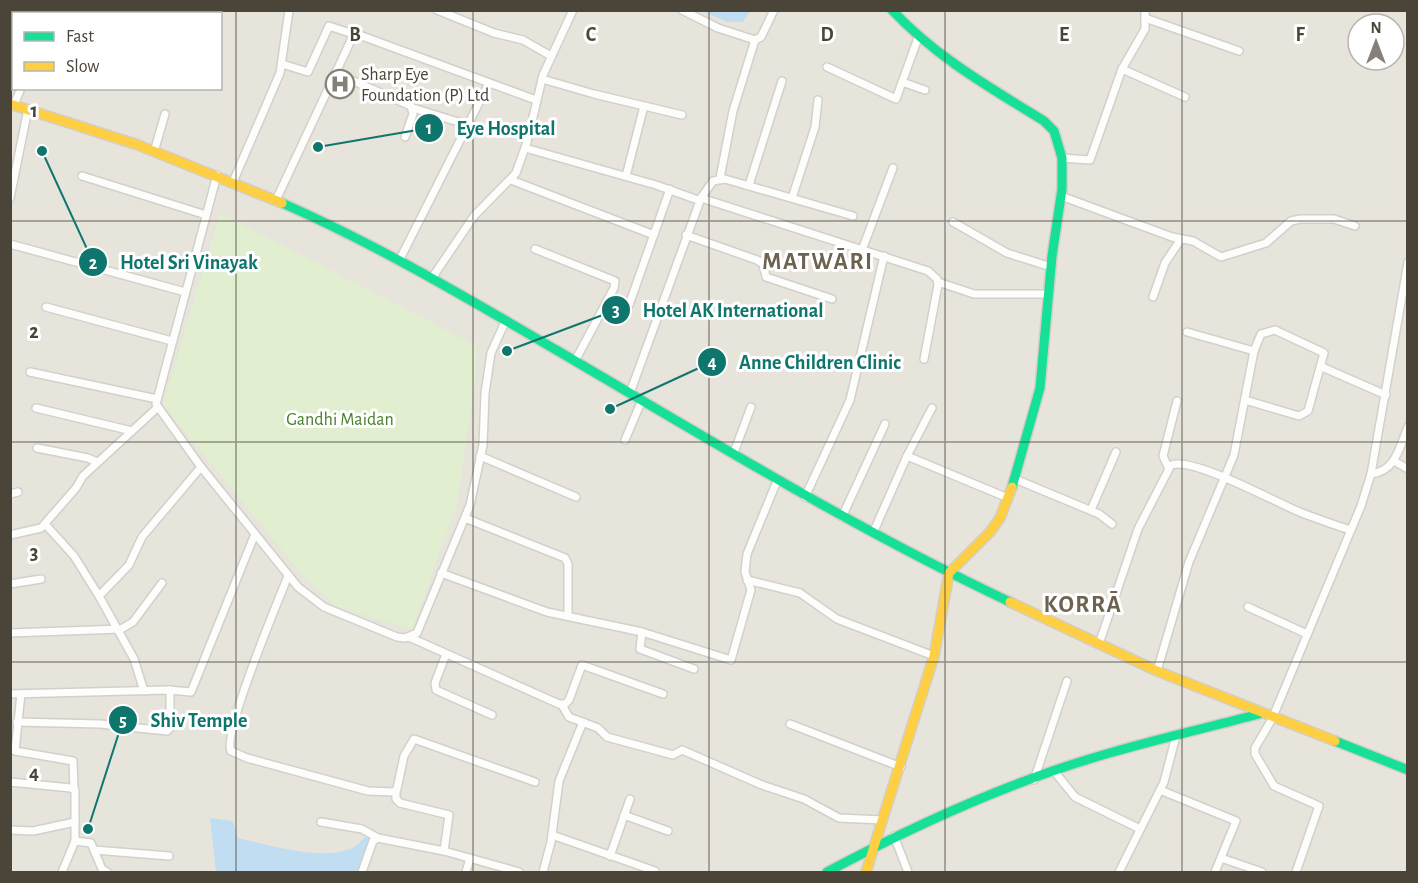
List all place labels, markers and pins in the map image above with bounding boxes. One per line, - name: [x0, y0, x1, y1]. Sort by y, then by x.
- place label: Sharp Eye Foundation (P) Ltd: [361, 66, 489, 105]
- hospital icon: Sharp Eye Foundation (P) Ltd: [324, 68, 356, 100]
- callout: Eye Hospital: [414, 109, 567, 147]
- callout: Hotel Sri Vinayak: [78, 243, 270, 281]
- callout: Hotel AK International: [601, 291, 836, 329]
- callout: Anne Children Clinic: [697, 343, 913, 381]
- callout: Shiv Temple: [108, 701, 259, 739]

